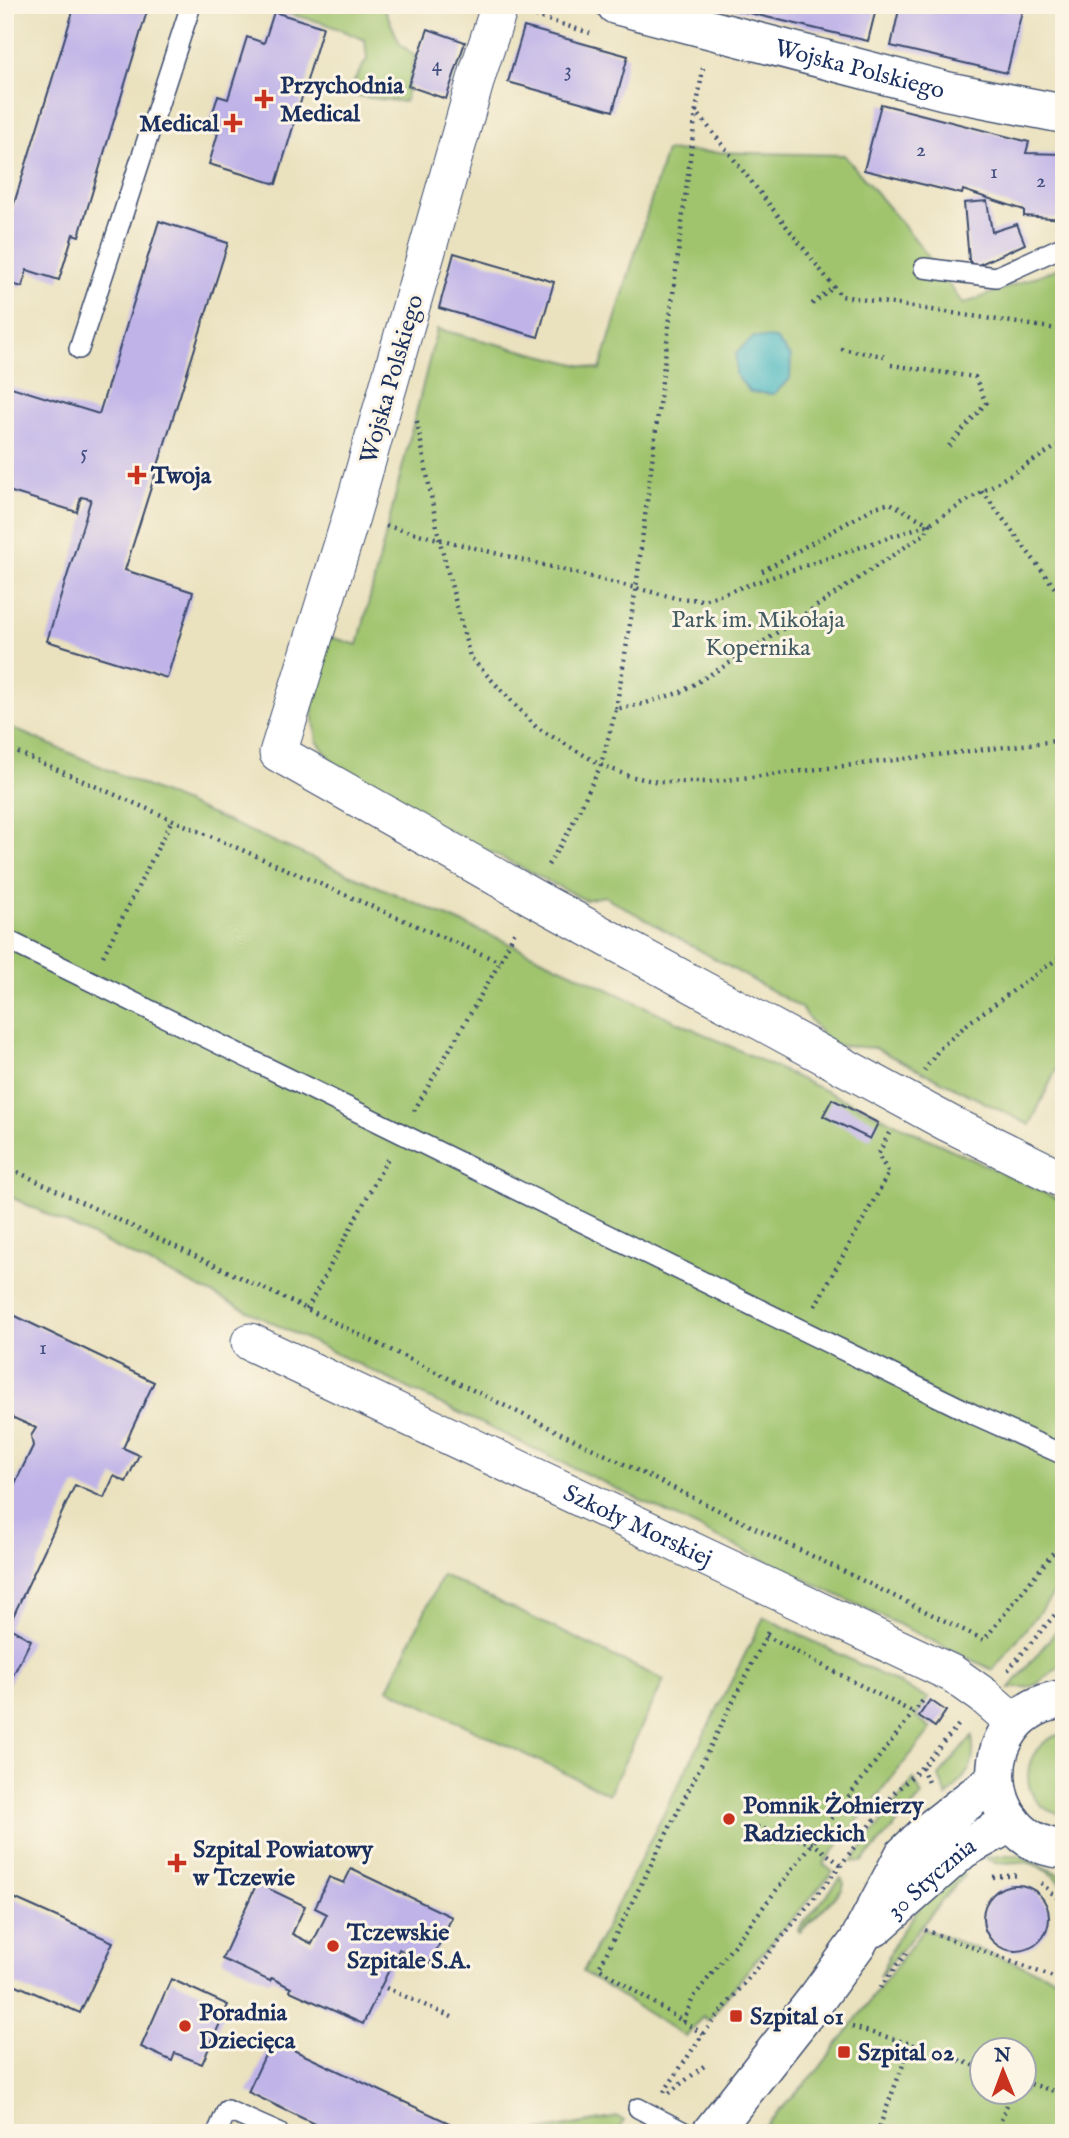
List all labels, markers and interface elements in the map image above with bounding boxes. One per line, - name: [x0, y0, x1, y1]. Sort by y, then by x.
- street label: Wojska Polskiego: [771, 33, 948, 107]
- house number: 4: [432, 52, 443, 79]
- house number: 3: [564, 57, 572, 84]
- place label: Przychodnia Medical: [280, 71, 404, 130]
- marker: Przychodnia Medical: [254, 89, 274, 109]
- place label: Medical: [139, 109, 219, 140]
- marker: Medical: [225, 115, 241, 131]
- house number: 2: [916, 137, 926, 164]
- house number: 1: [990, 159, 998, 186]
- house number: 2: [1036, 168, 1046, 195]
- street label: Wojska Polskiego: [354, 291, 431, 467]
- house number: 5: [80, 440, 88, 467]
- place label: Twoja: [150, 461, 212, 492]
- marker: Twoja: [129, 467, 145, 483]
- park label: Park im. Mikołaja Kopernika: [671, 605, 845, 664]
- house number: 1: [39, 1335, 47, 1362]
- street label: Szkoły Morskiej: [558, 1478, 717, 1575]
- place label: Pomnik Żołnierzy Radzieckich: [743, 1791, 925, 1850]
- marker: Pomnik Żołnierzy Radzieckich: [721, 1811, 737, 1827]
- street label: 30 Stycznia: [881, 1831, 982, 1926]
- place label: Szpital Powiatowy w Tczewie: [192, 1835, 374, 1894]
- marker: Szpital Powiatowy w Tczewie: [167, 1853, 187, 1873]
- place label: Tczewskie Szpitale S.A.: [346, 1918, 471, 1977]
- marker: Tczewskie Szpitale S.A.: [325, 1938, 341, 1954]
- place label: Poradnia Dziecięca: [199, 1998, 296, 2057]
- place label: Szpital 01: [750, 2002, 844, 2033]
- marker: Szpital 01: [728, 2008, 744, 2024]
- marker: Poradnia Dziecięca: [177, 2018, 193, 2034]
- north arrow: [968, 2036, 1038, 2106]
- place label: Szpital 02: [858, 2038, 954, 2069]
- marker: Szpital 02: [836, 2044, 852, 2060]
- text: N: [993, 2044, 1012, 2068]

